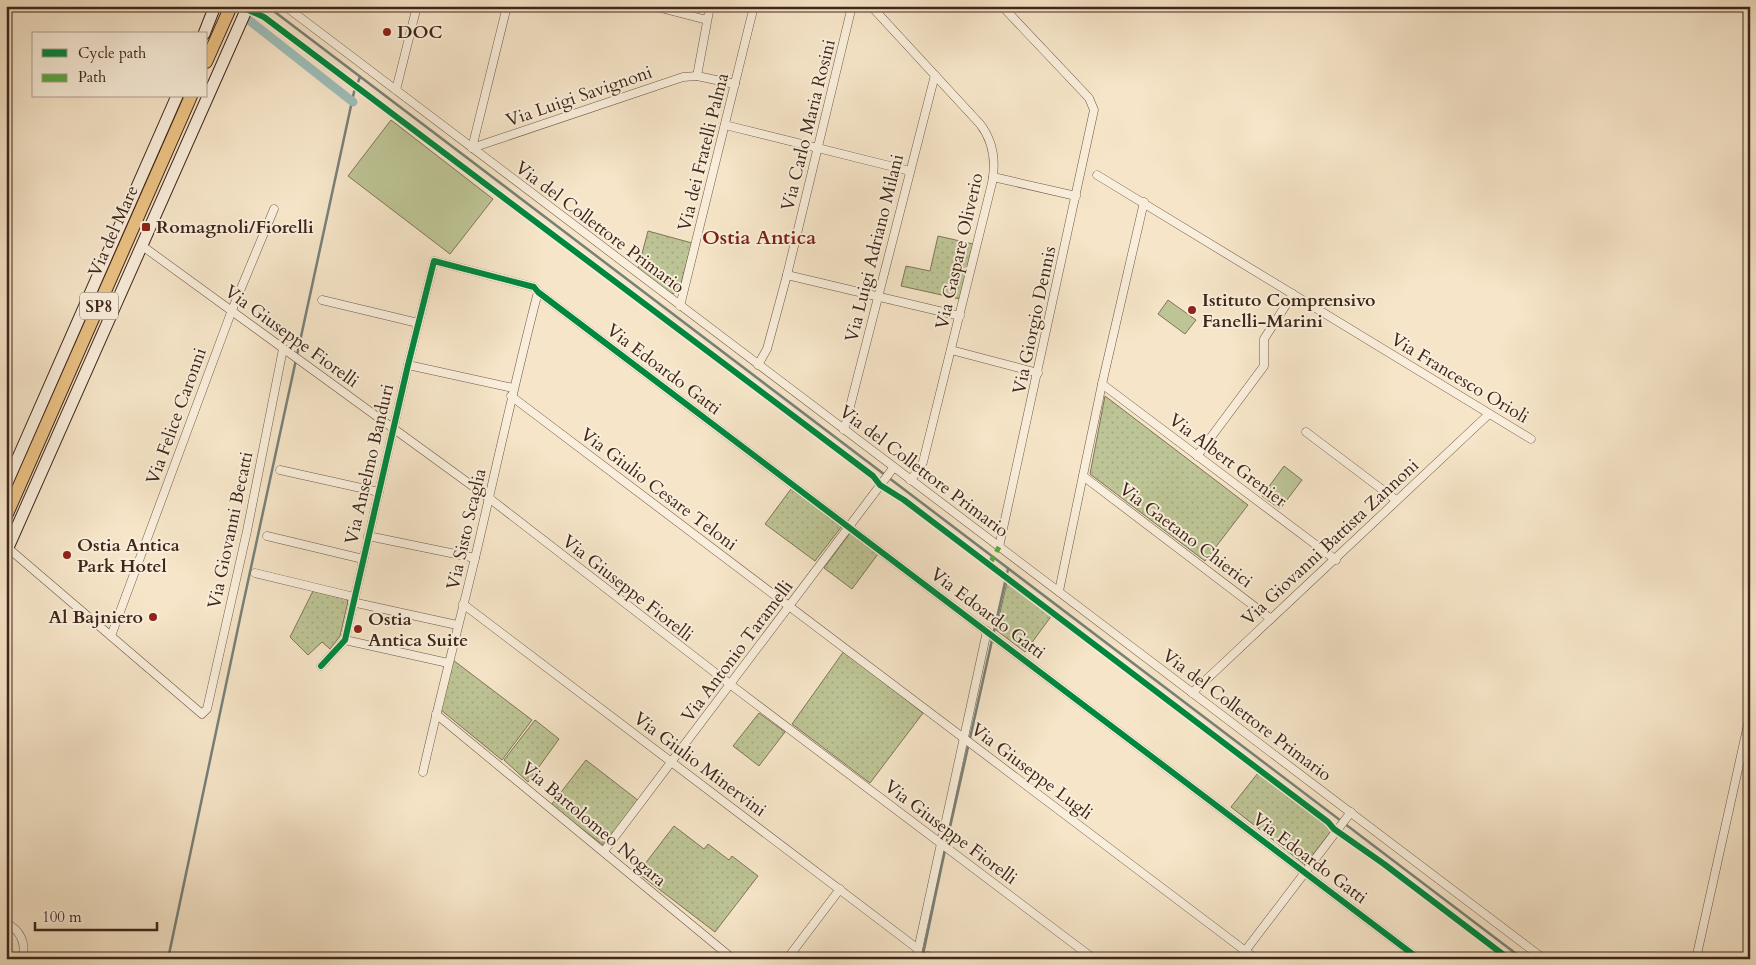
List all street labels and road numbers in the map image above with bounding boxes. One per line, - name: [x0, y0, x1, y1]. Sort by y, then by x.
- street label: Via Carlo Maria Rosini: [775, 37, 842, 213]
- street label: Via Luigi Savignoni: [503, 60, 656, 133]
- street label: Via dei Fratelli Palma: [672, 70, 735, 234]
- street label: Via Luigi Adriano Milani: [839, 151, 910, 345]
- street label: Via del Collettore Primario: [510, 155, 690, 300]
- street label: Via Gaspare Oliverio: [929, 170, 990, 332]
- street label: Via del Mare: [82, 182, 145, 281]
- street label: Via Giorgio Dennis: [1007, 244, 1062, 396]
- street label: Via Giuseppe Fiorelli: [219, 279, 364, 394]
- road number: SP8: [80, 292, 118, 320]
- street label: Via Edoardo Gatti: [601, 318, 726, 421]
- street label: Via Francesco Orioli: [1386, 327, 1534, 430]
- street label: Via Felice Caronni: [140, 344, 213, 488]
- street label: Via Anselmo Banduri: [339, 381, 400, 547]
- street label: Via del Collettore Primario: [834, 399, 1014, 544]
- street label: Via Albert Grenier: [1163, 408, 1292, 513]
- street label: Via Giulio Cesare Teloni: [575, 422, 742, 557]
- street label: Via Giovanni Becatti: [202, 449, 259, 611]
- street label: Via Giovanni Battista Zannoni: [1236, 453, 1424, 631]
- street label: Via Sisto Scaglia: [440, 466, 493, 592]
- street label: Via Gaetano Chierici: [1114, 477, 1258, 594]
- street label: Via Giuseppe Fiorelli: [557, 529, 699, 648]
- street label: Via Edoardo Gatti: [925, 562, 1050, 665]
- street label: Via Antonio Taramelli: [676, 575, 799, 728]
- street label: Via del Collettore Primario: [1157, 643, 1337, 788]
- street label: Via Giulio Minervini: [628, 706, 771, 823]
- street label: Via Giuseppe Lugli: [965, 717, 1098, 826]
- street label: Via Bartolomeo Nogara: [516, 756, 672, 893]
- street label: Via Giuseppe Fiorelli: [879, 774, 1022, 891]
- street label: Via Edoardo Gatti: [1247, 807, 1372, 910]

